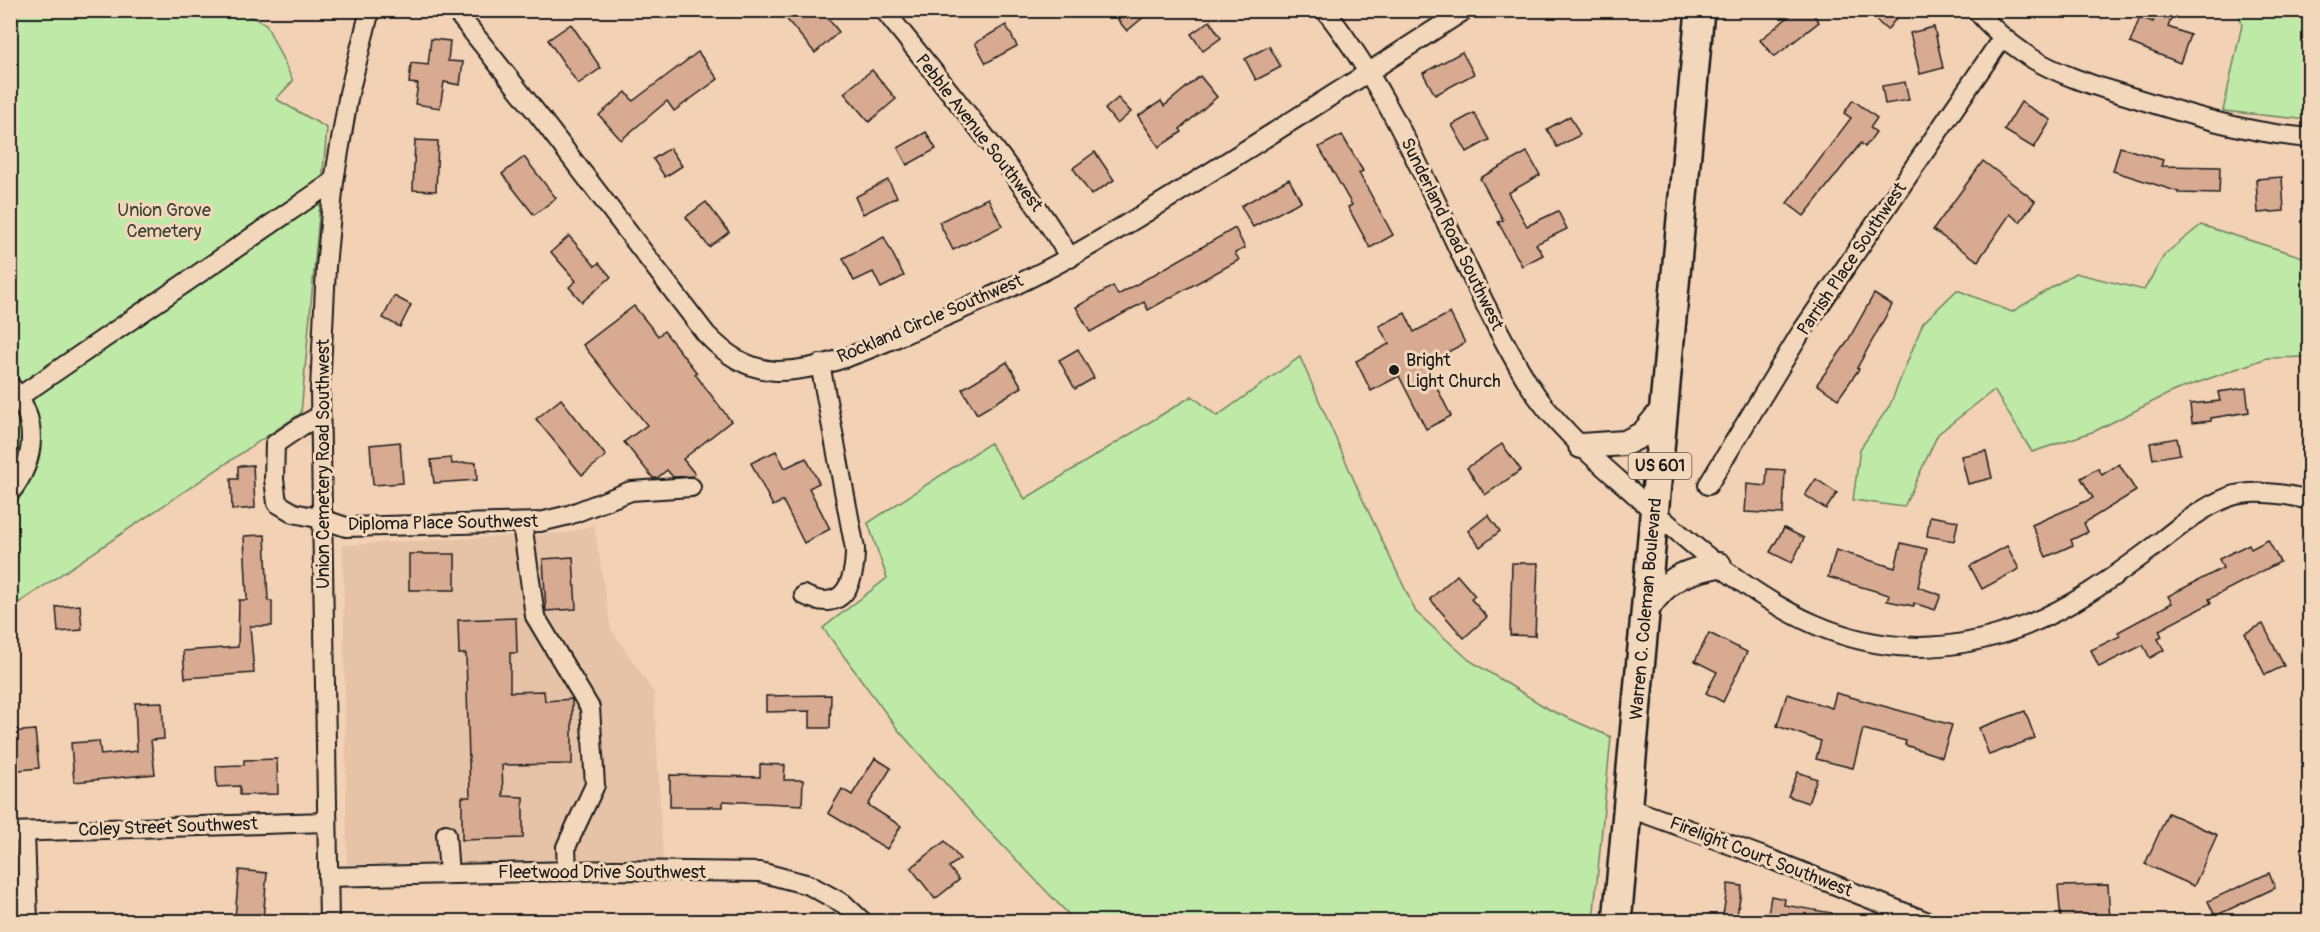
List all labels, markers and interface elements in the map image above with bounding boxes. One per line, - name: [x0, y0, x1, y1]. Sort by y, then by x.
- street label: Pebble Avenue Southwest: [910, 49, 1048, 217]
- street label: Sunderland Road Southwest: [1395, 134, 1509, 335]
- street label: Parrish Place Southwest: [1792, 177, 1912, 340]
- park label: Union Grove Cemetery: [117, 199, 211, 243]
- street label: Rockland Circle Southwest: [833, 269, 1027, 369]
- street label: Union Cemetery Road Southwest: [312, 338, 335, 589]
- place label: Bright Light Church: [1406, 349, 1501, 393]
- marker: Bright Light Church: [1387, 363, 1401, 377]
- road number: US 601: [1628, 453, 1692, 479]
- street label: Warren C. Coleman Boulevard: [1625, 497, 1667, 721]
- street label: Diploma Place Southwest: [348, 510, 539, 536]
- street label: Coley Street Southwest: [78, 812, 259, 842]
- street label: Firelight Court Southwest: [1666, 812, 1856, 903]
- street label: Fleetwood Drive Southwest: [498, 861, 707, 884]

